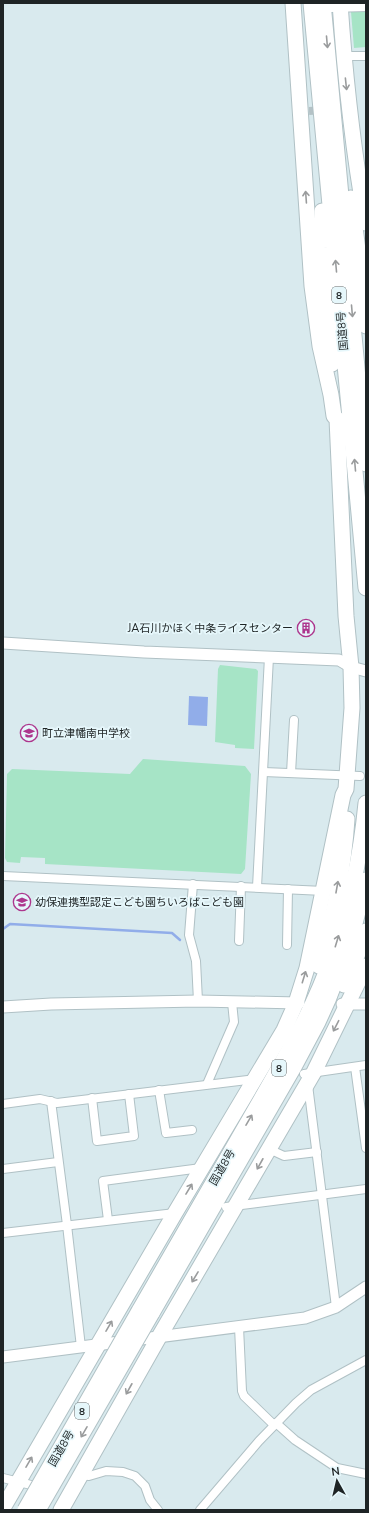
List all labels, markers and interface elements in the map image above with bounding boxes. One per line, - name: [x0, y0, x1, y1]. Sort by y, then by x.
- one-way arrow: [323, 35, 331, 48]
- one-way arrow: [343, 77, 350, 90]
- one-way arrow: [303, 191, 310, 204]
- one-way arrow: [333, 260, 340, 273]
- road number: 8: [332, 287, 346, 303]
- one-way arrow: [348, 304, 355, 317]
- street label: 国道8号: [333, 311, 352, 351]
- one-way arrow: [351, 459, 359, 472]
- building icon: JA石川かほく中条ライスセンター: [296, 618, 316, 638]
- place label: JA石川かほく中条ライスセンター: [127, 621, 293, 636]
- school or university icon: 町立津幡南中学校: [19, 723, 39, 743]
- place label: 町立津幡南中学校: [42, 726, 130, 741]
- one-way arrow: [333, 881, 341, 894]
- school or university icon: 幼保連携型認定こども園ちいろばこども園: [12, 892, 32, 912]
- place label: 幼保連携型認定こども園ちいろばこども園: [35, 895, 244, 910]
- one-way arrow: [334, 934, 341, 947]
- one-way arrow: [301, 971, 308, 984]
- one-way arrow: [332, 1020, 340, 1032]
- road number: 8: [272, 1060, 286, 1076]
- one-way arrow: [246, 1114, 254, 1126]
- street label: 国道8号: [206, 1146, 239, 1188]
- one-way arrow: [255, 1158, 263, 1170]
- one-way arrow: [185, 1183, 193, 1195]
- one-way arrow: [190, 1271, 198, 1283]
- one-way arrow: [105, 1321, 113, 1332]
- one-way arrow: [125, 1383, 133, 1395]
- road number: 8: [75, 1403, 89, 1419]
- one-way arrow: [79, 1426, 87, 1438]
- street label: 国道8号: [45, 1427, 78, 1469]
- one-way arrow: [26, 1456, 34, 1468]
- north arrow: [317, 1461, 357, 1501]
- text: N: [331, 1464, 341, 1480]

